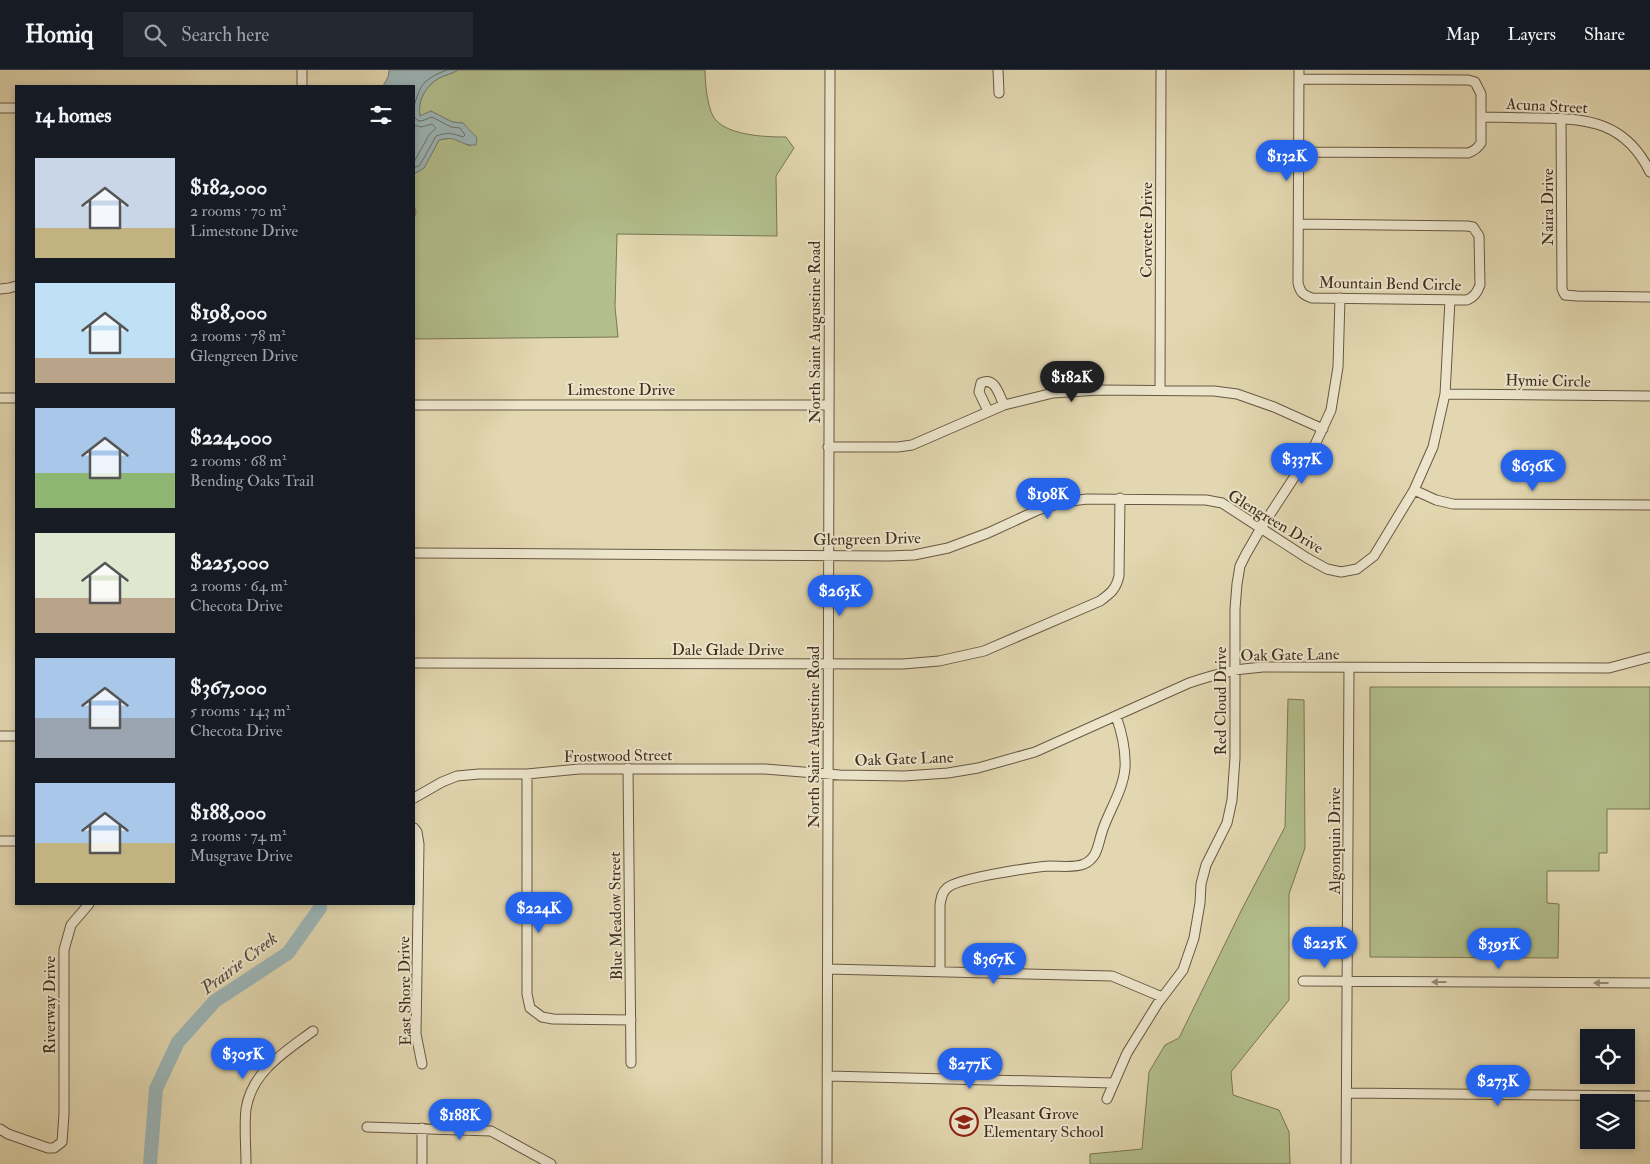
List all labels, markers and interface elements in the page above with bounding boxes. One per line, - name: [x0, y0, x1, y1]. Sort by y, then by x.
- search box: [123, 12, 473, 57]
- text: Homiq: [25, 19, 93, 50]
- icon: search: [141, 21, 169, 49]
- text: Search here: [181, 23, 269, 47]
- text: Map: [1446, 23, 1480, 46]
- text: Layers: [1508, 23, 1556, 46]
- text: Share: [1584, 23, 1625, 46]
- street label: Acuna Street: [1505, 94, 1588, 118]
- icon: filters: [367, 101, 395, 129]
- text: 14 homes: [35, 102, 112, 129]
- pin: $132K: [1252, 140, 1322, 182]
- text: $132K: [1267, 146, 1307, 166]
- street label: Naira Drive: [1538, 168, 1558, 246]
- text: $182,000: [190, 174, 267, 201]
- icon: home: [75, 178, 135, 238]
- street label: Corvette Drive: [1137, 182, 1157, 278]
- text: 2 rooms · 70 m²: [190, 201, 286, 221]
- text: Limestone Drive: [190, 221, 298, 241]
- street label: North Saint Augustine Road: [805, 241, 825, 423]
- street label: Mountain Bend Circle: [1319, 273, 1462, 295]
- text: $198,000: [190, 299, 267, 326]
- icon: home: [75, 303, 135, 363]
- text: 2 rooms · 78 m²: [190, 326, 286, 346]
- text: Glengreen Drive: [190, 346, 298, 366]
- pin: $182K: [1037, 360, 1107, 403]
- text: $182K: [1051, 367, 1093, 387]
- street label: Hymie Circle: [1505, 370, 1591, 392]
- street label: Limestone Drive: [567, 380, 675, 400]
- text: $224,000: [190, 424, 272, 451]
- icon: home: [75, 428, 135, 488]
- pin: $337K: [1267, 442, 1337, 485]
- text: $337K: [1282, 449, 1322, 469]
- pin: $636K: [1498, 450, 1568, 492]
- text: 2 rooms · 68 m²: [190, 451, 286, 471]
- text: $636K: [1512, 456, 1554, 476]
- text: Bending Oaks Trail: [190, 471, 314, 491]
- pin: $198K: [1013, 478, 1083, 520]
- text: $198K: [1027, 484, 1069, 504]
- street label: Glengreen Drive: [1224, 486, 1327, 558]
- street label: Glengreen Drive: [813, 528, 921, 550]
- text: $225,000: [190, 549, 269, 576]
- icon: home: [75, 553, 135, 613]
- pin: $263K: [805, 574, 875, 617]
- text: 2 rooms · 64 m²: [190, 576, 288, 596]
- text: $263K: [819, 581, 861, 601]
- text: Checota Drive: [190, 596, 283, 616]
- street label: Dale Glade Drive: [672, 640, 785, 660]
- street label: Oak Gate Lane: [1240, 644, 1340, 666]
- street label: North Saint Augustine Road: [804, 646, 824, 828]
- street label: Red Cloud Drive: [1211, 646, 1231, 755]
- text: $367,000: [190, 674, 267, 701]
- icon: home: [75, 678, 135, 738]
- text: 5 rooms · 143 m²: [190, 701, 290, 721]
- text: Checota Drive: [190, 721, 283, 741]
- street label: Frostwood Street: [563, 745, 673, 767]
- street label: Oak Gate Lane: [854, 747, 954, 771]
- street label: Algonquin Drive: [1325, 787, 1345, 896]
- text: $188,000: [190, 799, 266, 826]
- icon: home: [75, 803, 135, 863]
- text: 2 rooms · 74 m²: [190, 826, 286, 846]
- text: Musgrave Drive: [190, 846, 293, 866]
- street label: Blue Meadow Street: [605, 852, 627, 980]
- pin: $224K: [504, 892, 574, 934]
- text: $224K: [516, 898, 562, 918]
- pin: $225K: [1290, 926, 1360, 969]
- water label: Prairie Creek: [196, 927, 282, 1000]
- pin: $395K: [1464, 928, 1534, 970]
- text: $225K: [1303, 933, 1347, 953]
- text: $395K: [1478, 934, 1520, 954]
- street label: East Shore Drive: [394, 936, 416, 1046]
- pin: $367K: [959, 942, 1029, 985]
- text: $367K: [973, 949, 1015, 969]
- street label: Riverway Drive: [40, 956, 60, 1054]
- one-way arrow: [1431, 977, 1447, 985]
- one-way arrow: [1593, 979, 1609, 987]
- map controls: [1580, 1029, 1635, 1149]
- button: locate: [1580, 1029, 1635, 1084]
- pin: $305K: [208, 1038, 278, 1080]
- text: $305K: [222, 1044, 264, 1064]
- pin: $277K: [935, 1048, 1005, 1090]
- text: $277K: [949, 1054, 992, 1074]
- pin: $273K: [1463, 1064, 1533, 1107]
- text: $273K: [1477, 1071, 1519, 1091]
- button: layers: [1580, 1094, 1635, 1149]
- pin: $188K: [425, 1098, 495, 1141]
- place label: Pleasant Grove Elementary School: [983, 1104, 1104, 1142]
- text: $188K: [440, 1105, 480, 1125]
- school or university icon: Pleasant Grove Elementary School: [949, 1107, 979, 1137]

